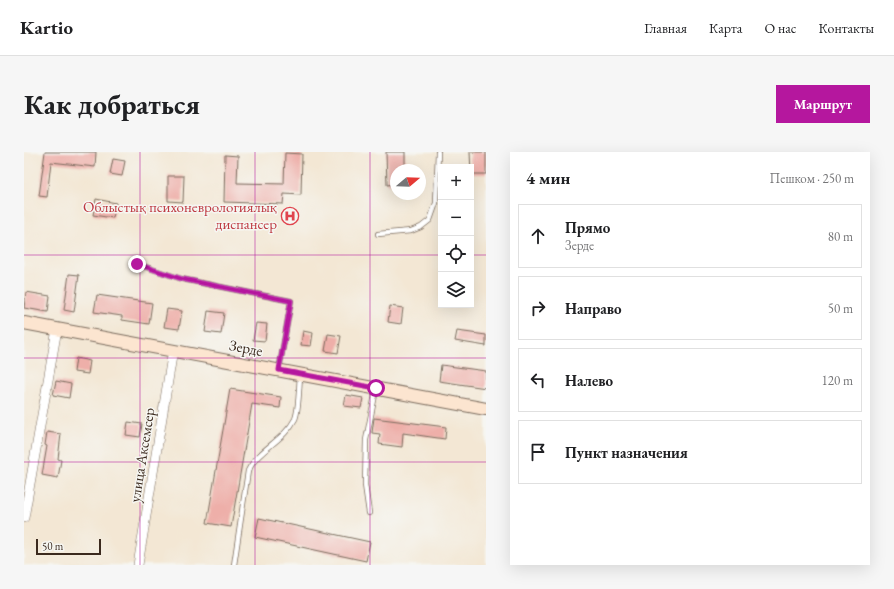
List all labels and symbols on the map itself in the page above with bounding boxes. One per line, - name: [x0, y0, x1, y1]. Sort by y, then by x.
- north arrow: [390, 164, 426, 200]
- place label: Облыстық психоневрологиялық диспансер: [83, 197, 277, 233]
- hospital icon: Облыстық психоневрологиялық диспансер: [280, 206, 300, 226]
- route end: [128, 255, 146, 273]
- street label: Зерде: [228, 335, 265, 360]
- route start: [367, 379, 385, 397]
- street label: улица Аксемсер: [125, 406, 158, 504]
- scale bar: [36, 537, 101, 556]

